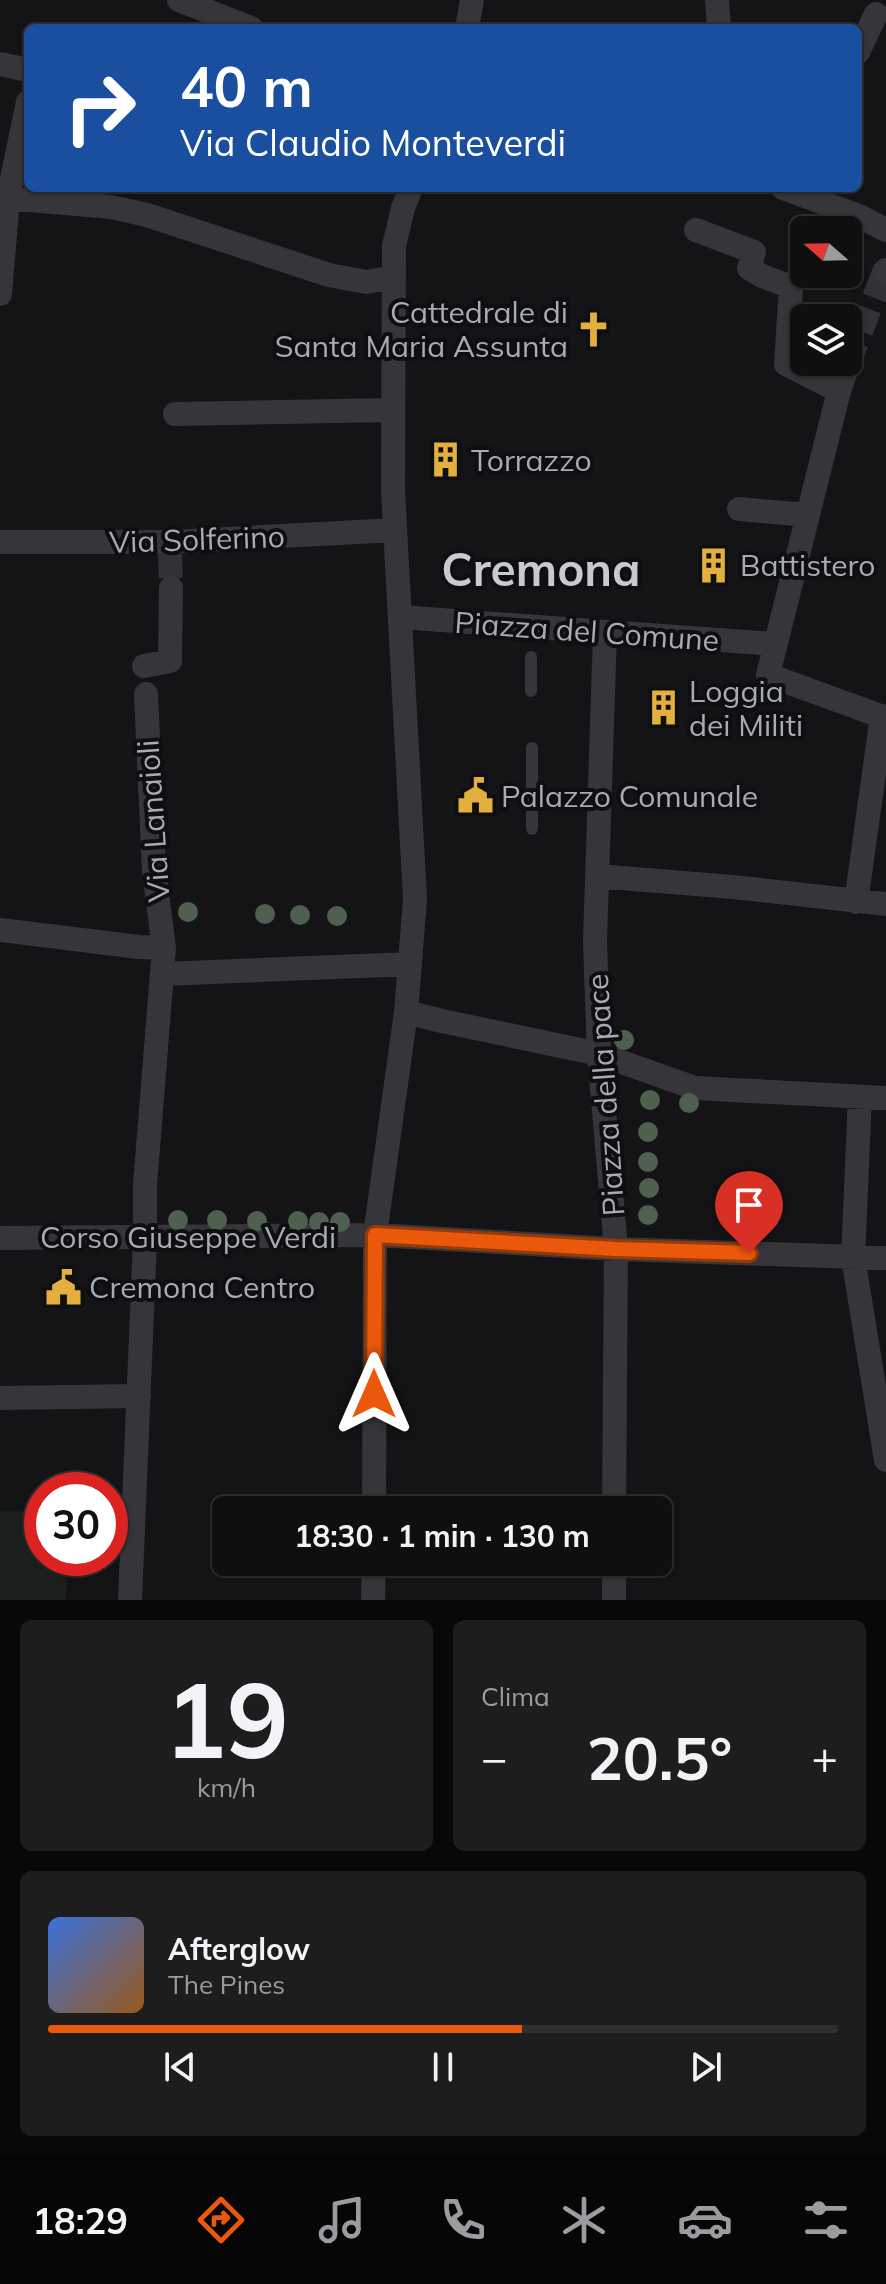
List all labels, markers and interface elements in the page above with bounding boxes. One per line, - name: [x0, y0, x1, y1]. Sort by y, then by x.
- text: 40 m: [180, 51, 313, 121]
- icon: right: [48, 56, 152, 160]
- text: Via Claudio Monteverdi: [180, 120, 566, 165]
- north arrow: [790, 216, 862, 288]
- map controls: [790, 216, 862, 376]
- place label: Cattedrale di Santa Maria Assunta: [275, 293, 568, 365]
- button: layers: [790, 304, 862, 376]
- church icon: Cattedrale di Santa Maria Assunta: [575, 310, 613, 348]
- building icon: Torrazzo: [426, 441, 464, 479]
- place label: Torrazzo: [471, 441, 592, 479]
- street label: Via Solferino: [109, 517, 285, 561]
- district label: Cremona: [441, 540, 641, 598]
- building icon: Battistero: [695, 546, 733, 584]
- place label: Battistero: [740, 546, 875, 584]
- street label: Piazza del Comune: [454, 603, 720, 659]
- place label: Loggia dei Militi: [689, 672, 803, 744]
- building icon: Loggia dei Militi: [644, 689, 682, 727]
- street label: Via Lanaioli: [128, 739, 178, 903]
- public building icon: Palazzo Comunale: [456, 777, 494, 815]
- place label: Palazzo Comunale: [501, 777, 758, 815]
- street label: Piazza della pace: [578, 973, 632, 1217]
- pin: [715, 1171, 783, 1253]
- icon: arrive: [727, 1183, 771, 1227]
- street label: Corso Giuseppe Verdi: [40, 1218, 336, 1256]
- public building icon: Cremona Centro: [44, 1268, 82, 1306]
- place label: Cremona Centro: [89, 1268, 315, 1306]
- position arrow: [332, 1352, 416, 1436]
- speed limit sign: 30: [24, 1472, 128, 1576]
- text: 18:30 · 1 min · 130 m: [294, 1517, 590, 1555]
- text: 19: [164, 1653, 289, 1784]
- text: Clima: [481, 1680, 550, 1713]
- text: 20.5°: [587, 1720, 732, 1795]
- text: −: [481, 1730, 507, 1785]
- text: +: [812, 1730, 838, 1785]
- text: km/h: [197, 1771, 256, 1804]
- text: Afterglow: [168, 1930, 310, 1968]
- text: The Pines: [168, 1968, 285, 2001]
- icon: previous: [158, 2045, 202, 2089]
- icon: pause: [421, 2045, 465, 2089]
- icon: next: [684, 2045, 728, 2089]
- icon: directions: [193, 2192, 249, 2248]
- icon: music: [314, 2192, 370, 2248]
- icon: phone: [435, 2192, 491, 2248]
- icon: climate: [556, 2192, 612, 2248]
- icon: car: [677, 2192, 733, 2248]
- icon: filters: [798, 2192, 854, 2248]
- text: 18:29: [32, 2198, 128, 2243]

